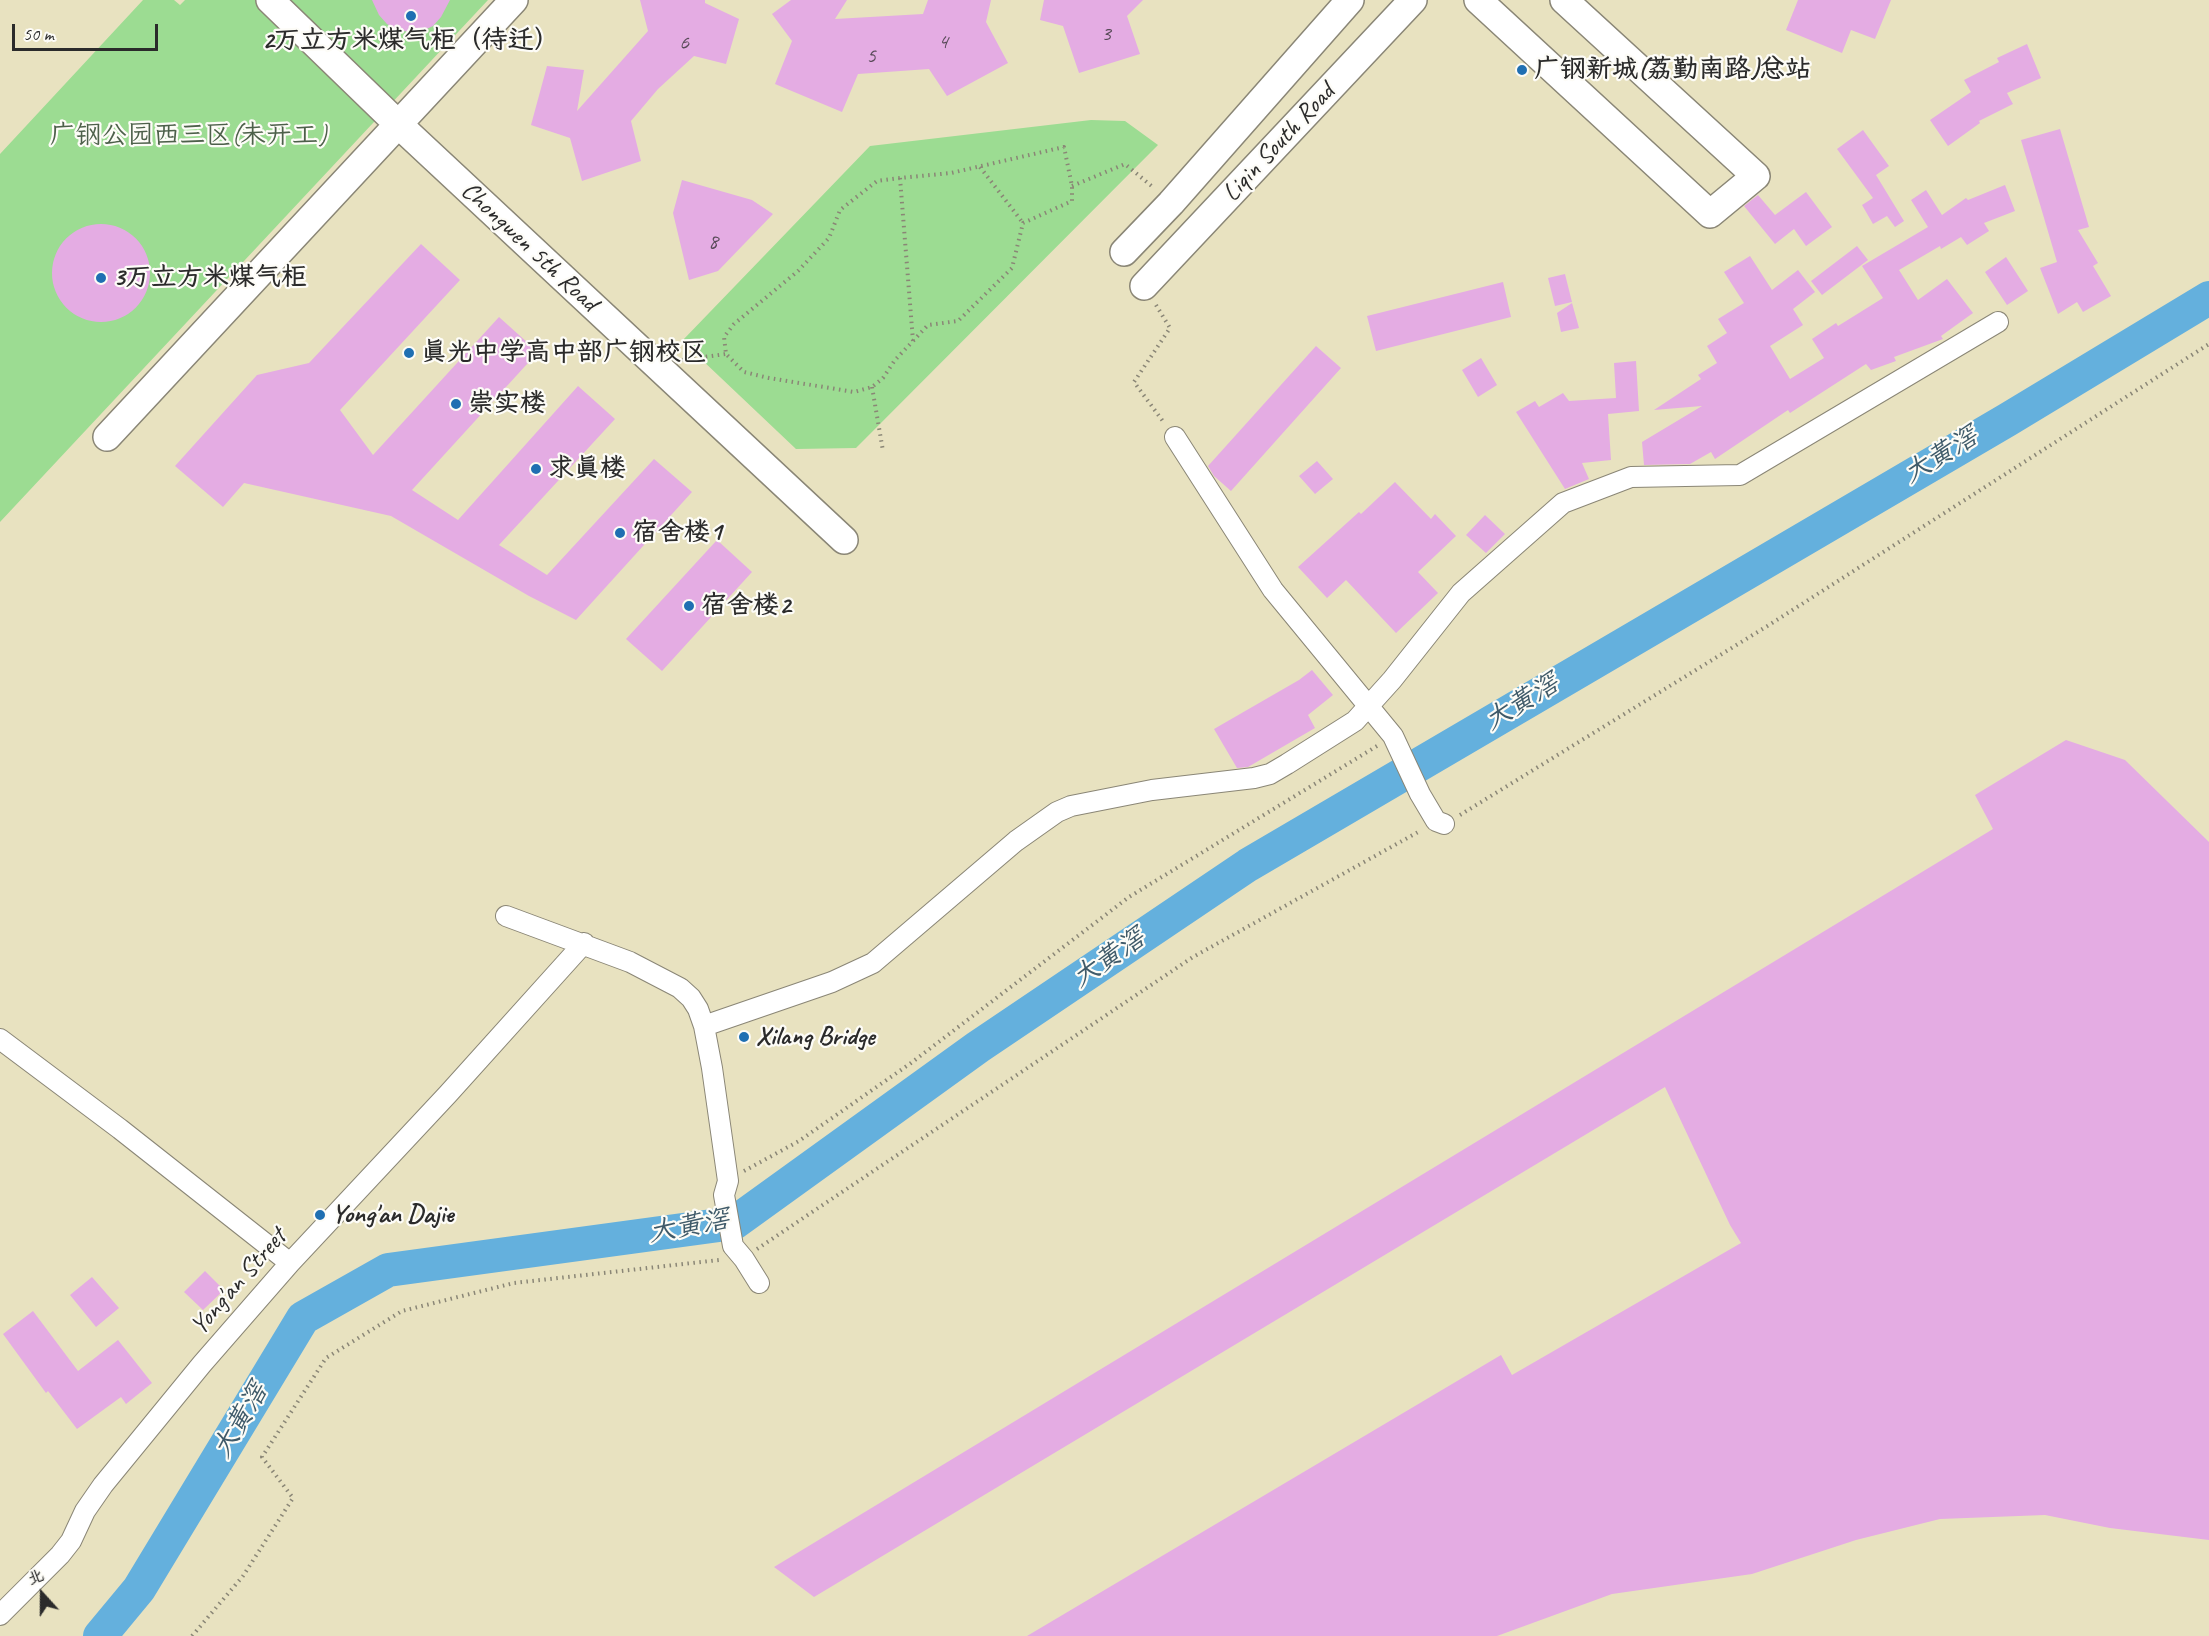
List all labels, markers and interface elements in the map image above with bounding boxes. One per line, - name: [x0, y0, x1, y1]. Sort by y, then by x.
- marker: 2万立方米煤气柜（待迁）: [404, 9, 418, 23]
- scale bar: [15, 12, 160, 50]
- house number: 3: [1101, 21, 1111, 47]
- text: 50 m: [23, 23, 54, 45]
- place label: 2万立方米煤气柜（待迁）: [262, 25, 560, 57]
- house number: 4: [938, 29, 948, 55]
- house number: 6: [679, 30, 689, 56]
- house number: 5: [866, 43, 876, 69]
- place label: 广钢新城(荔勤南路)总站: [1534, 54, 1811, 86]
- marker: 广钢新城(荔勤南路)总站: [1515, 63, 1529, 77]
- street label: Liqin South Road: [1216, 77, 1342, 209]
- park label: 广钢公园西三区(未开工): [49, 120, 327, 152]
- street label: Chongwen 5th Road: [454, 175, 604, 319]
- house number: 8: [708, 229, 718, 255]
- place label: 3万立方米煤气柜: [113, 262, 307, 294]
- marker: 3万立方米煤气柜: [94, 271, 108, 285]
- place label: 真光中学高中部广钢校区: [421, 337, 707, 369]
- marker: 真光中学高中部广钢校区: [402, 346, 416, 360]
- place label: 崇实楼: [468, 388, 546, 420]
- marker: 崇实楼: [449, 397, 463, 411]
- water label: 大黄滘: [1898, 421, 1984, 491]
- place label: 求真楼: [548, 453, 626, 485]
- marker: 求真楼: [529, 462, 543, 476]
- place label: 宿舍楼1: [632, 517, 722, 549]
- marker: 宿舍楼1: [613, 526, 627, 540]
- place label: 宿舍楼2: [701, 590, 791, 622]
- marker: 宿舍楼2: [682, 599, 696, 613]
- water label: 大黄滘: [1479, 668, 1565, 738]
- water label: 大黄滘: [1066, 923, 1152, 995]
- place label: Xilang Bridge: [756, 1021, 875, 1053]
- marker: Xilang Bridge: [737, 1030, 751, 1044]
- place label: Yong'an Dajie: [332, 1199, 453, 1231]
- water label: 大黄滘: [646, 1204, 732, 1250]
- marker: Yong'an Dajie: [313, 1208, 327, 1222]
- street label: Yong'an Street: [184, 1222, 294, 1342]
- water label: 大黄滘: [206, 1378, 276, 1464]
- north arrow: [12, 1564, 72, 1624]
- text: 北: [24, 1565, 47, 1589]

